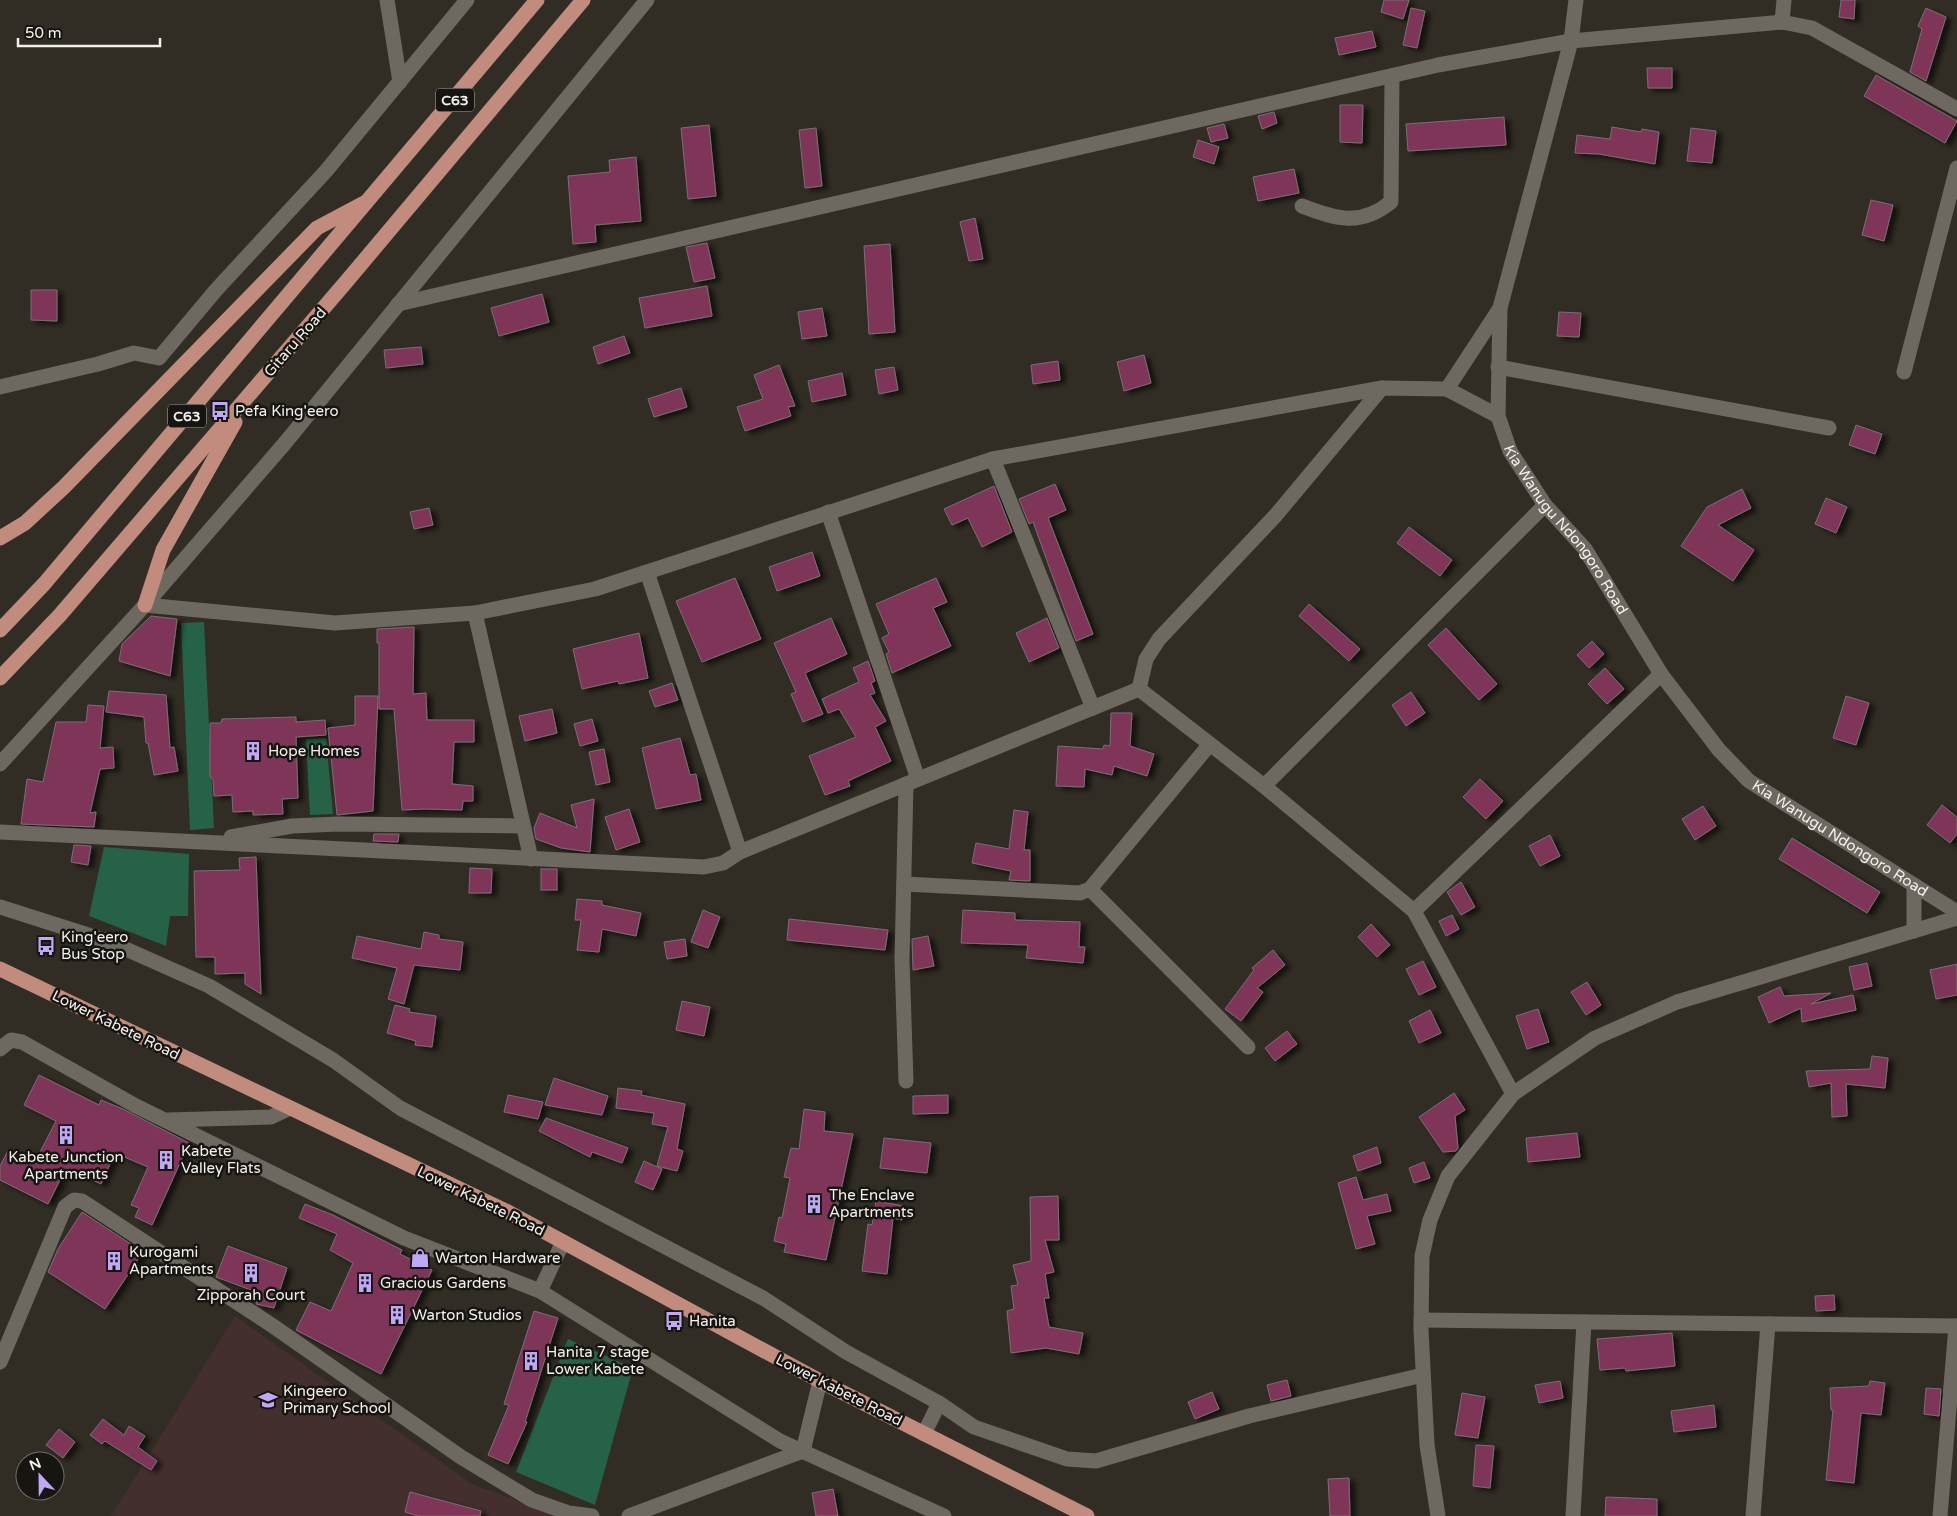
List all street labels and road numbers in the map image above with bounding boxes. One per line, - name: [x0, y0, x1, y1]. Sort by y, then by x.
- road number: C63: [436, 88, 474, 112]
- street label: Gitaru Road: [260, 304, 330, 380]
- road number: C63: [168, 404, 206, 428]
- street label: Kia Wanugu Ndongoro Road: [1500, 443, 1632, 618]
- street label: Kia Wanugu Ndongoro Road: [1749, 776, 1931, 900]
- street label: Lower Kabete Road: [49, 986, 183, 1064]
- street label: Lower Kabete Road: [414, 1162, 548, 1240]
- street label: Lower Kabete Road: [773, 1350, 905, 1430]

